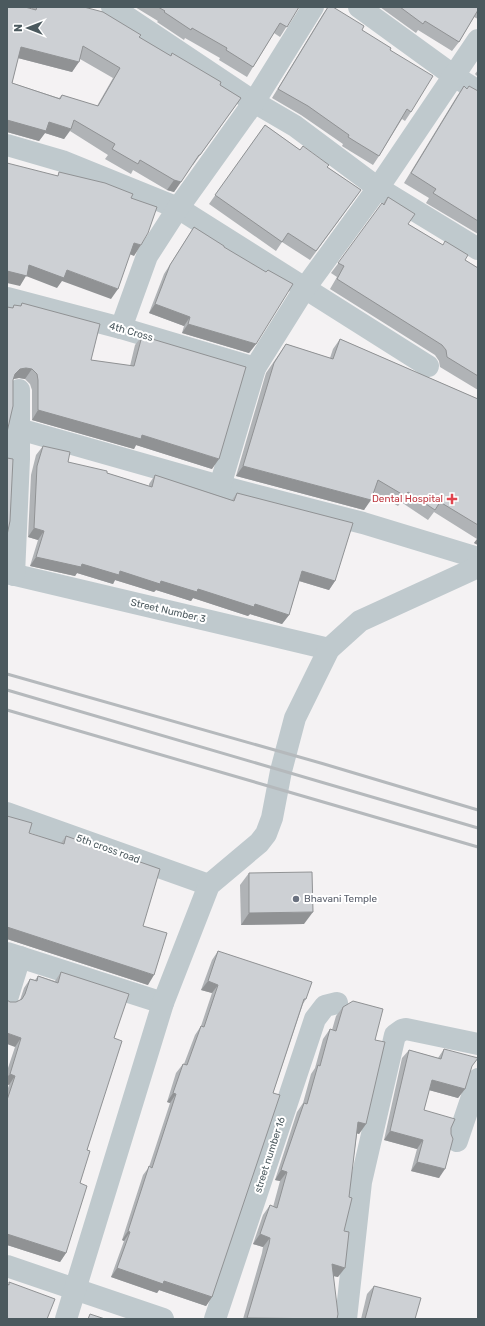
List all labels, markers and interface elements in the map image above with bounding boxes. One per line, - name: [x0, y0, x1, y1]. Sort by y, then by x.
- north arrow: [8, 8, 48, 48]
- text: N: [12, 24, 25, 32]
- street label: 4th Cross: [108, 320, 154, 344]
- place label: Dental Hospital: [372, 493, 443, 505]
- marker: Dental Hospital: [446, 493, 458, 505]
- street label: Street Number 3: [129, 597, 207, 625]
- street label: 5th cross road: [75, 832, 142, 866]
- place label: Bhavani Temple: [304, 893, 377, 905]
- marker: Bhavani Temple: [291, 894, 301, 904]
- street label: street number 16: [252, 1116, 288, 1194]

